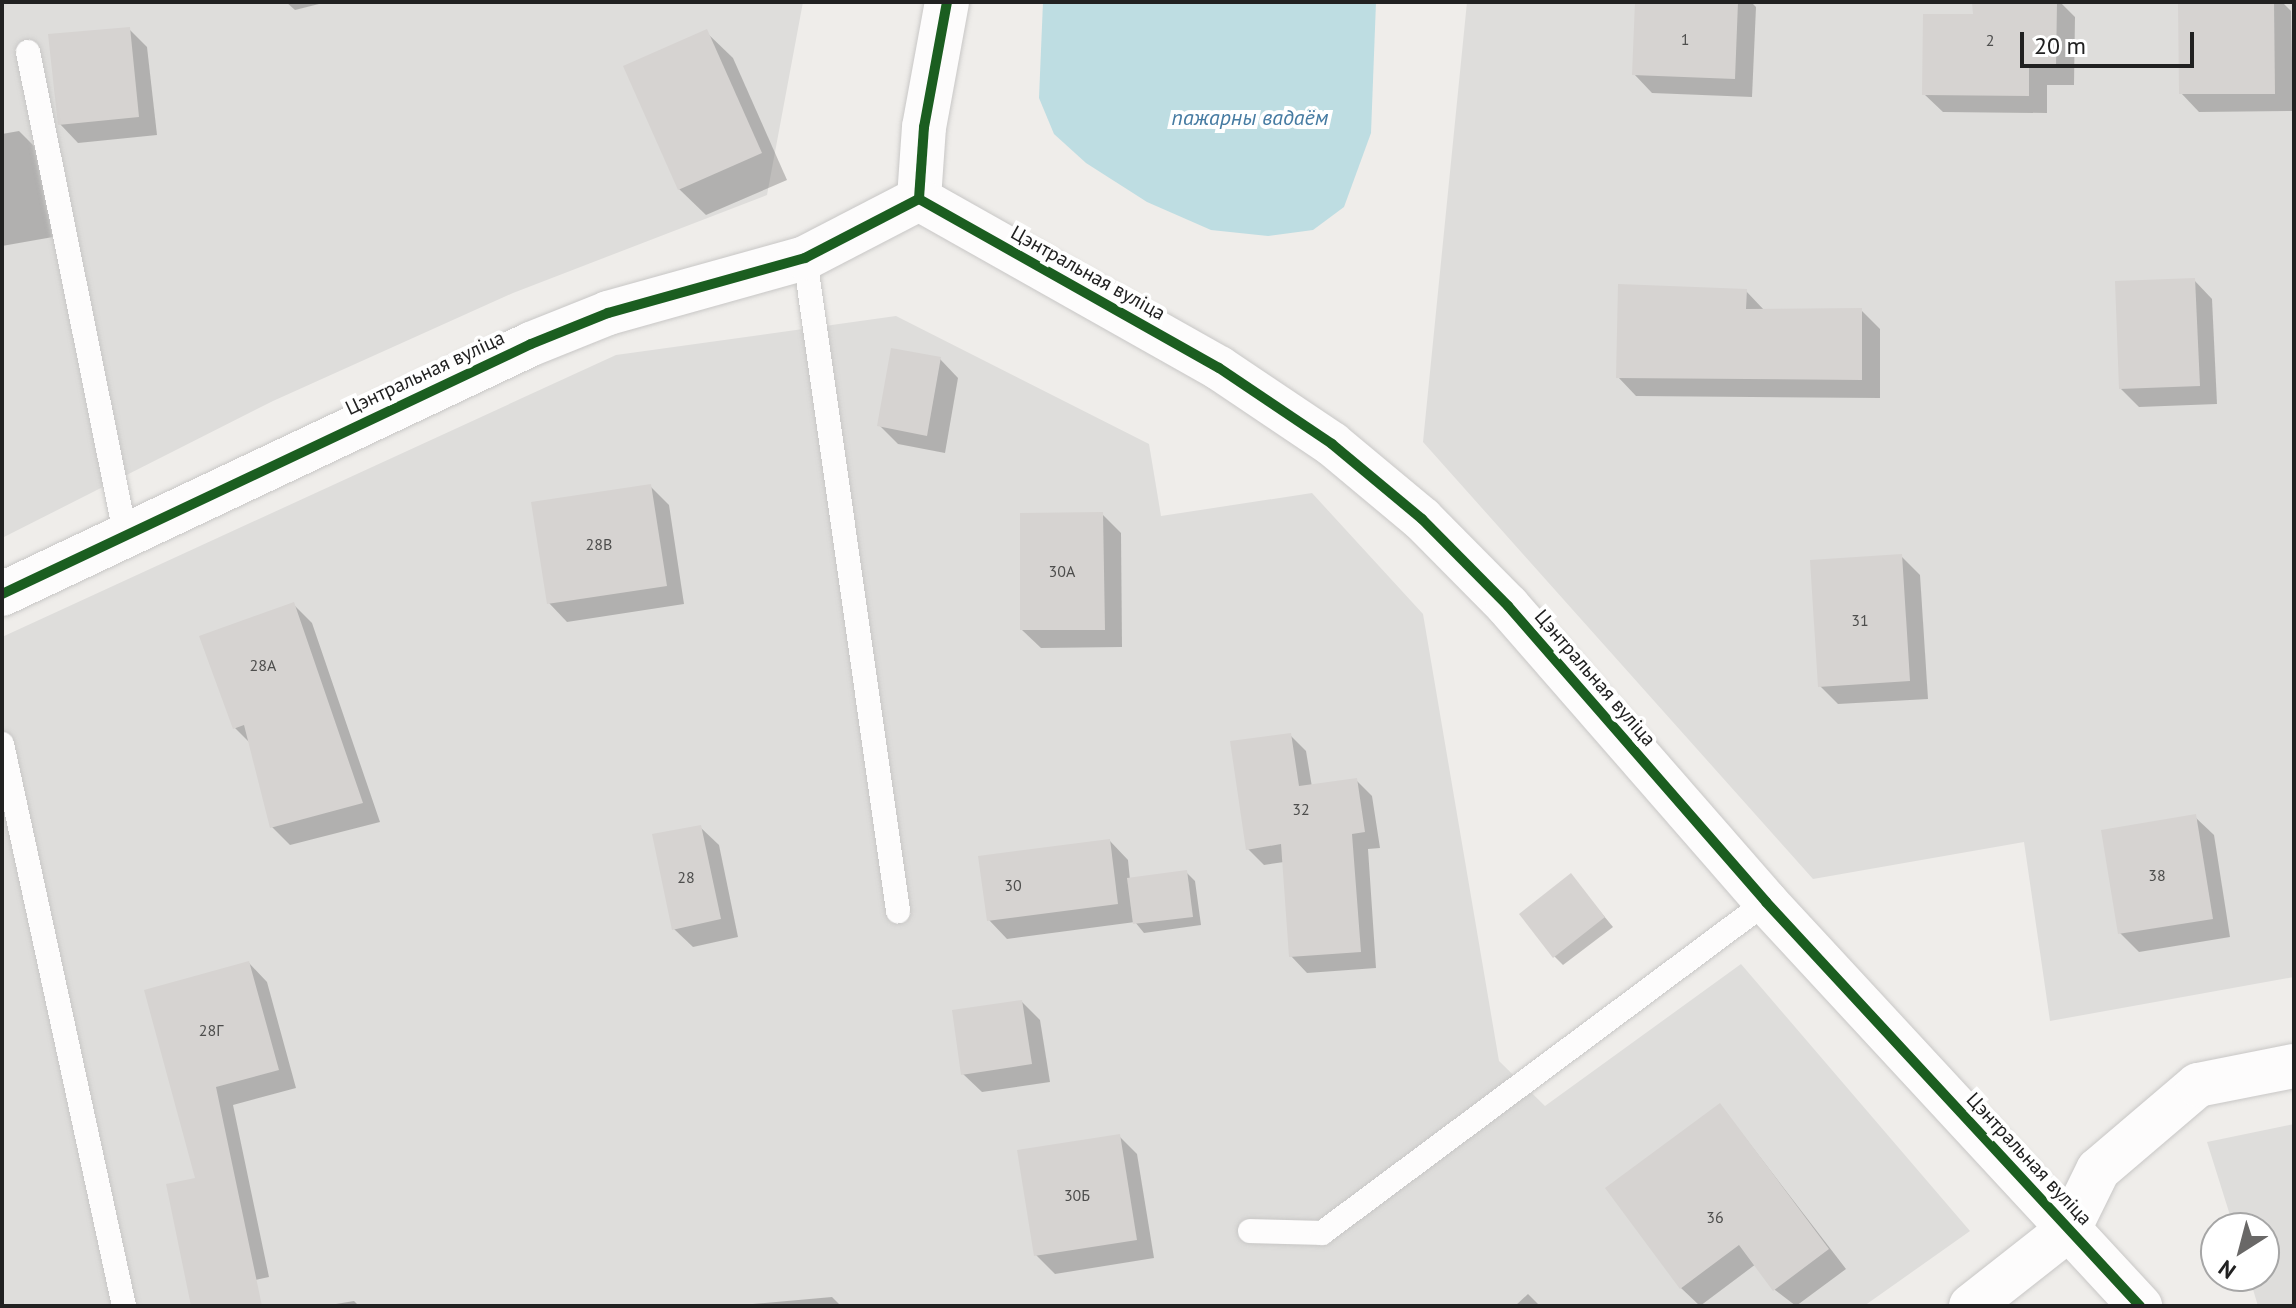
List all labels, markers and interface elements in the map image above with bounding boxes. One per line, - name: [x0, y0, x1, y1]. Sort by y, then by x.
- scale bar: [2024, 16, 2198, 66]
- house number: 1: [1681, 29, 1689, 49]
- house number: 2: [1986, 30, 1994, 50]
- text: 20 m: [2034, 30, 2086, 61]
- water label: пажарны вадаём: [1172, 105, 1328, 131]
- street label: Цэнтральная вуліца: [1007, 221, 1169, 325]
- street label: Цэнтральная вуліца: [342, 326, 508, 420]
- house number: 28В: [586, 534, 612, 554]
- house number: 30А: [1049, 561, 1075, 581]
- street label: Цэнтральная вуліца: [1529, 605, 1661, 751]
- house number: 31: [1851, 610, 1869, 630]
- house number: 28А: [250, 655, 276, 675]
- house number: 32: [1292, 799, 1310, 819]
- house number: 38: [2148, 865, 2166, 885]
- house number: 28: [677, 867, 695, 887]
- house number: 30: [1004, 875, 1022, 895]
- house number: 28Г: [199, 1020, 223, 1040]
- street label: Цэнтральная вуліца: [1961, 1088, 2097, 1230]
- house number: 30Б: [1064, 1185, 1090, 1205]
- house number: 36: [1706, 1207, 1724, 1227]
- north arrow: [2200, 1212, 2280, 1292]
- text: N: [2213, 1254, 2241, 1285]

